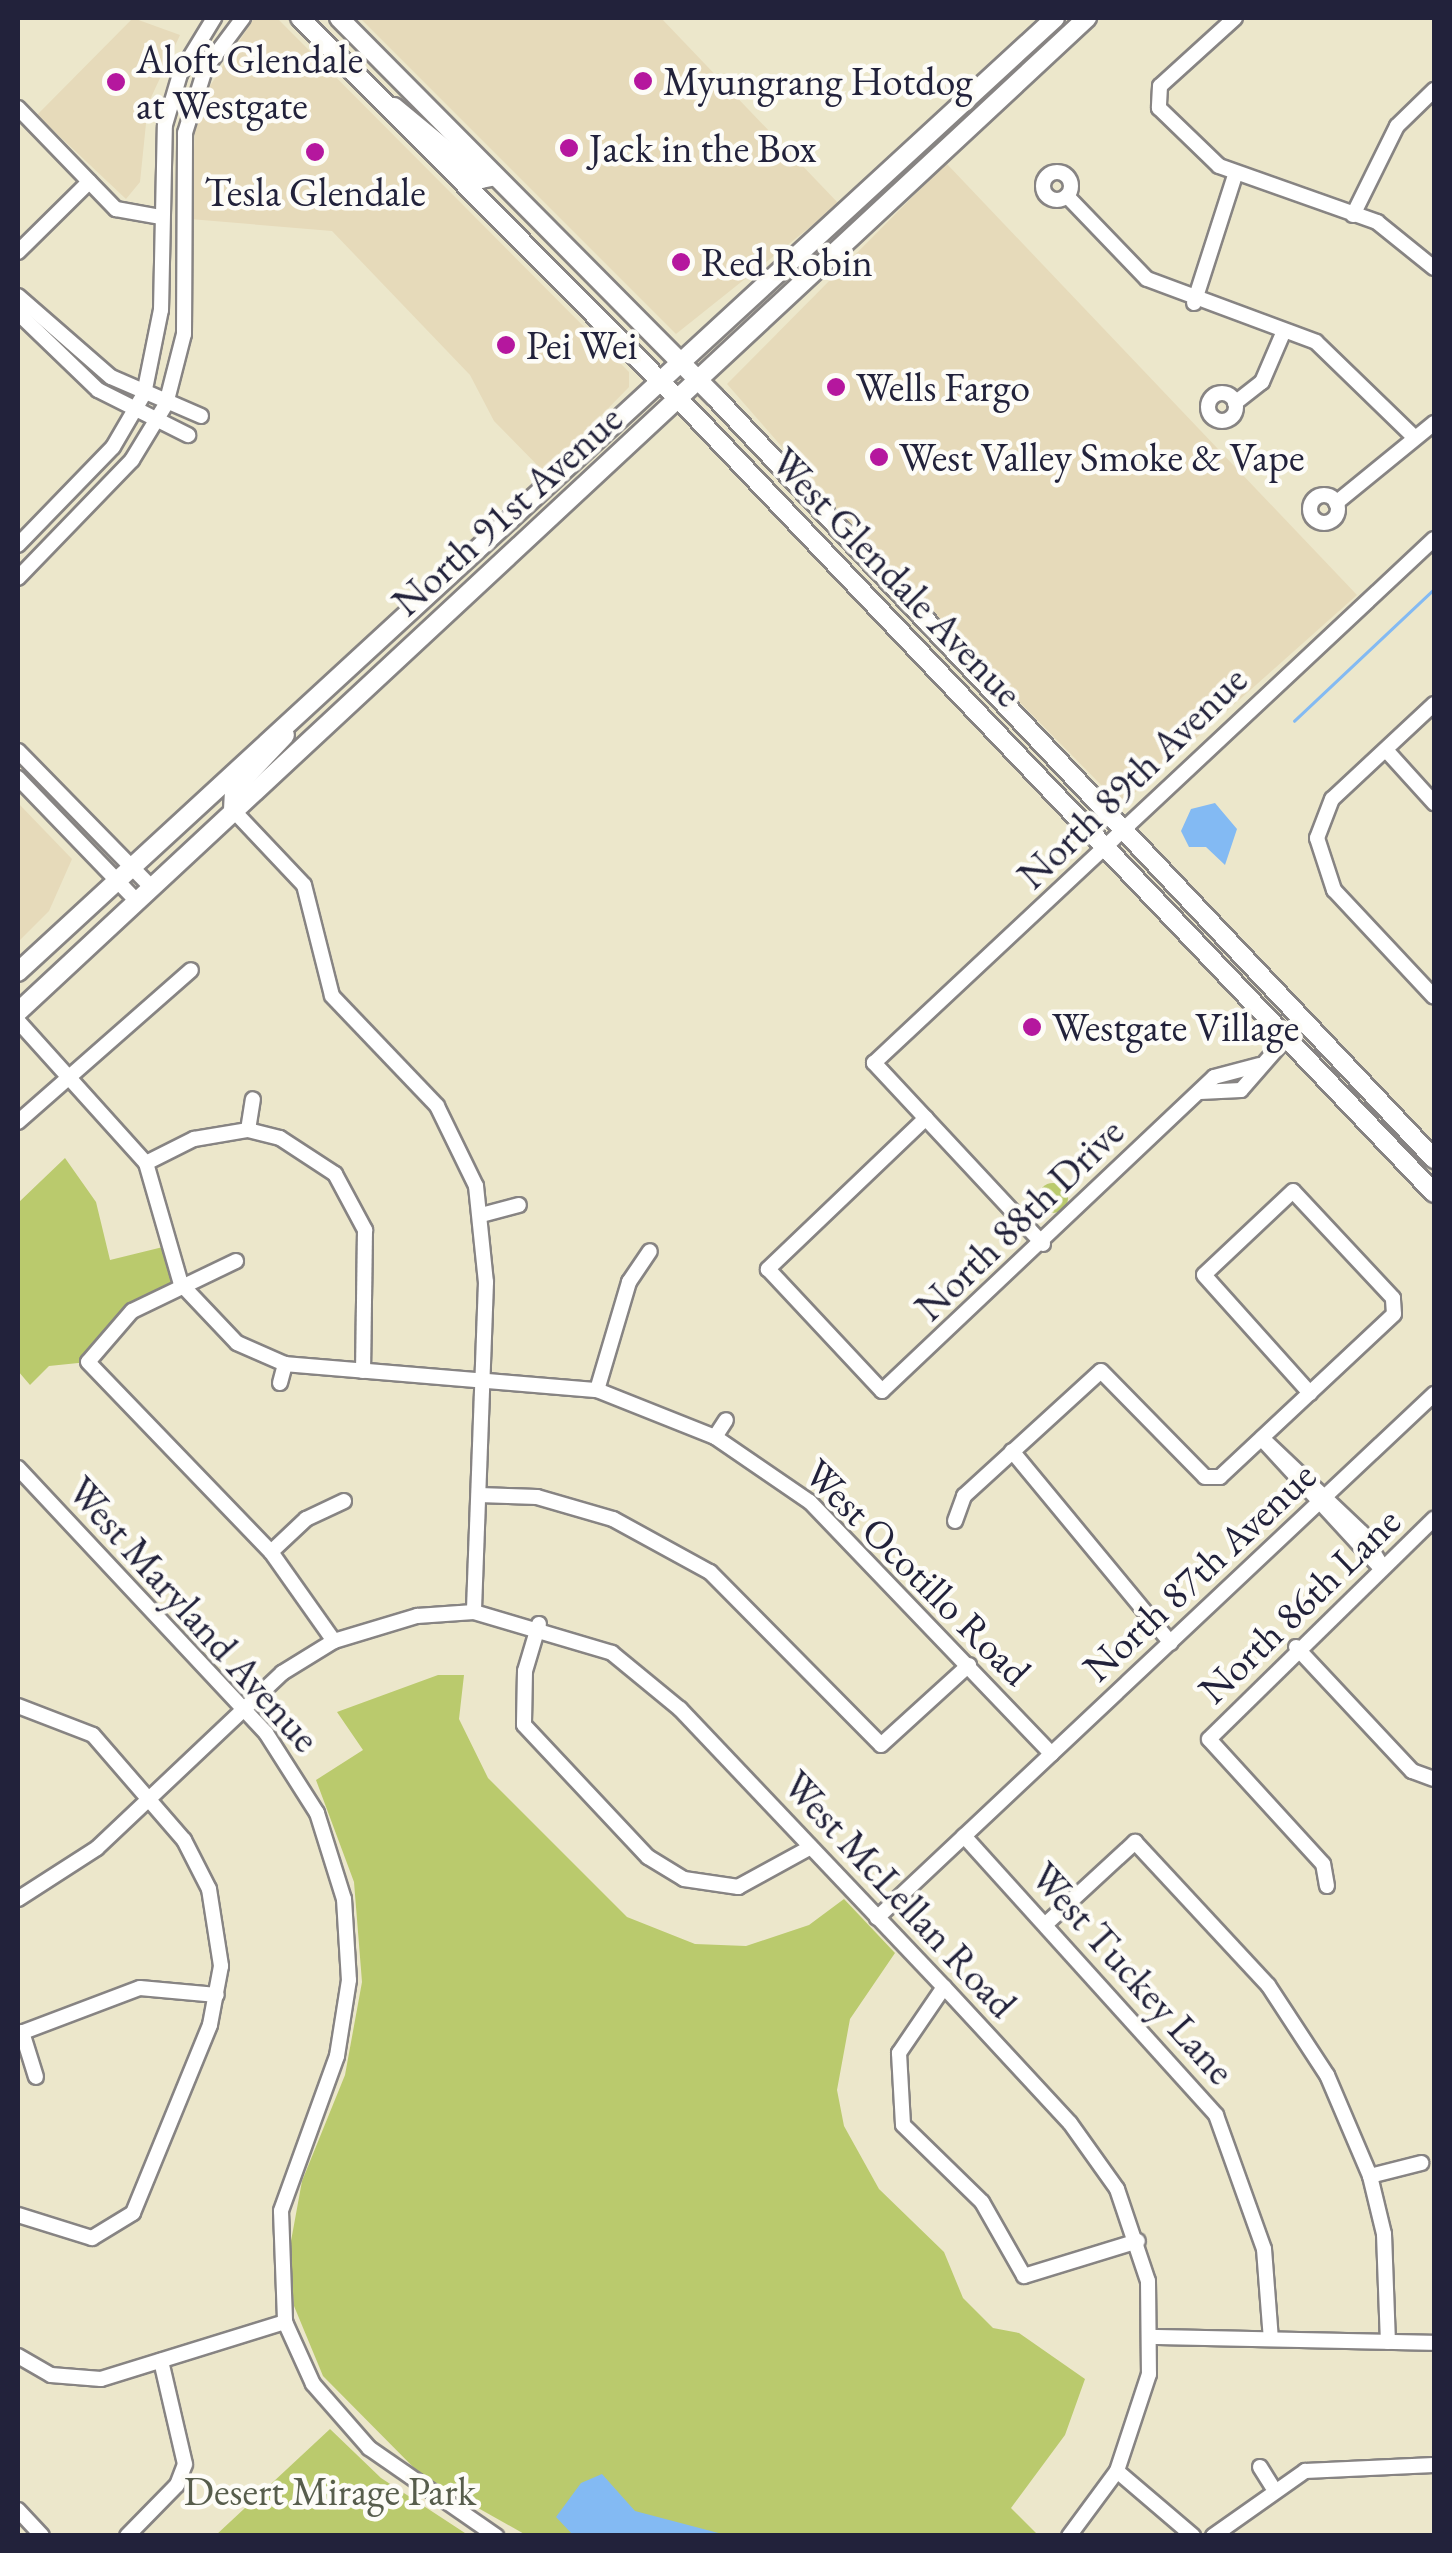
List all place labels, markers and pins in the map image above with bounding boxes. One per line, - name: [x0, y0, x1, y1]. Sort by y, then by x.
- place label: Aloft Glendale at Westgate: [136, 35, 363, 129]
- place label: Myungrang Hotdog: [663, 57, 973, 105]
- marker: Myungrang Hotdog: [632, 70, 654, 92]
- marker: Aloft Glendale at Westgate: [105, 71, 127, 93]
- place label: Jack in the Box: [589, 124, 816, 172]
- marker: Jack in the Box: [558, 137, 580, 159]
- marker: Tesla Glendale: [304, 141, 326, 163]
- place label: Tesla Glendale: [204, 168, 426, 216]
- place label: Red Robin: [701, 238, 873, 286]
- marker: Red Robin: [670, 251, 692, 273]
- place label: Pei Wei: [526, 321, 638, 369]
- marker: Pei Wei: [495, 334, 517, 356]
- place label: Wells Fargo: [856, 363, 1030, 411]
- marker: Wells Fargo: [825, 376, 847, 398]
- place label: West Valley Smoke & Vape: [899, 433, 1305, 481]
- marker: West Valley Smoke & Vape: [868, 446, 890, 468]
- place label: Westgate Village: [1052, 1003, 1299, 1051]
- marker: Westgate Village: [1021, 1016, 1043, 1038]

